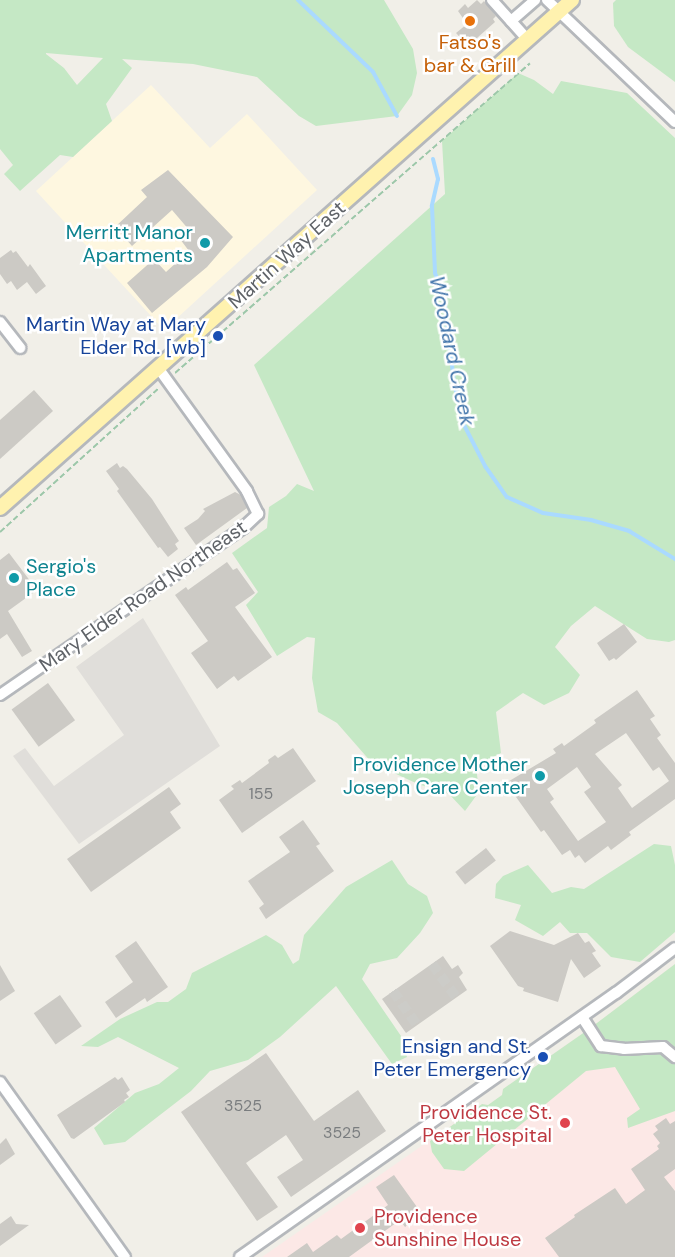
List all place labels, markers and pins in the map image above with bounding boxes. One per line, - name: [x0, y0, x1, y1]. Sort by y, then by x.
- marker: Fatso's bar & Grill: [463, 14, 477, 28]
- place label: Fatso's bar & Grill: [424, 30, 516, 77]
- place label: Merritt Manor Apartments: [66, 220, 193, 267]
- marker: Merritt Manor Apartments: [198, 236, 212, 250]
- place label: Martin Way at Mary Elder Rd. [wb]: [26, 312, 206, 359]
- marker: Martin Way at Mary Elder Rd. [wb]: [211, 329, 225, 343]
- place label: Sergio's Place: [26, 554, 96, 601]
- marker: Sergio's Place: [7, 571, 21, 585]
- place label: Providence Mother Joseph Care Center: [343, 752, 528, 799]
- marker: Providence Mother Joseph Care Center: [533, 769, 547, 783]
- place label: Ensign and St. Peter Emergency: [374, 1034, 531, 1081]
- marker: Ensign and St. Peter Emergency: [536, 1050, 550, 1064]
- place label: Providence St. Peter Hospital: [420, 1100, 552, 1147]
- marker: Providence St. Peter Hospital: [556, 1114, 574, 1132]
- place label: Providence Sunshine House: [374, 1204, 521, 1251]
- marker: Providence Sunshine House: [351, 1219, 369, 1237]

